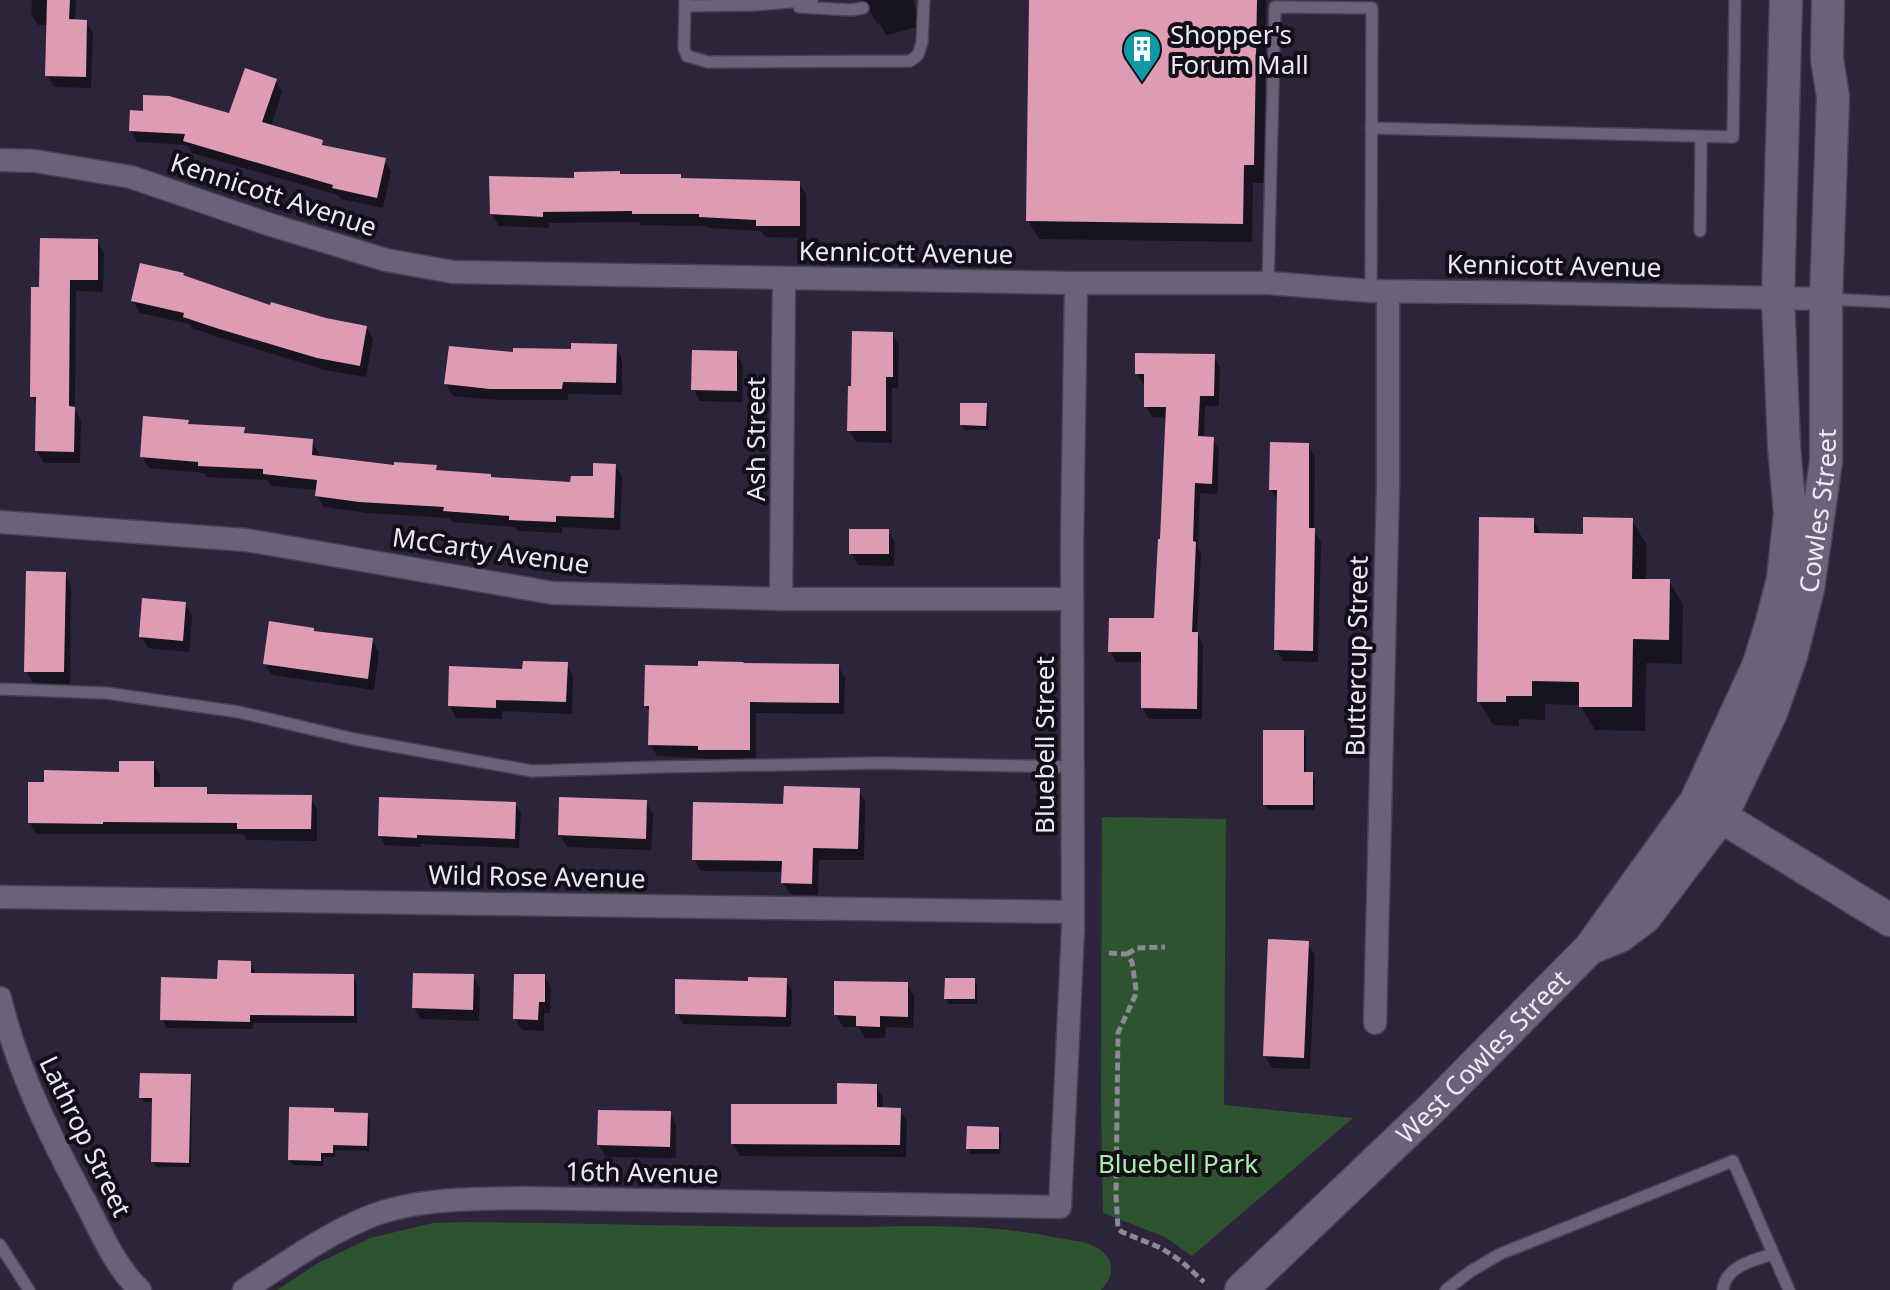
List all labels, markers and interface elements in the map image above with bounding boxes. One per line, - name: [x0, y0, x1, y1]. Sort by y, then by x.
- place label: Shopper's Forum Mall: [1170, 16, 1309, 82]
- building icon: Shopper's Forum Mall: [1121, 28, 1163, 83]
- street label: Kennicott Avenue: [166, 144, 382, 244]
- street label: Kennicott Avenue: [798, 232, 1014, 272]
- street label: Kennicott Avenue: [1446, 245, 1662, 285]
- street label: Ash Street: [737, 377, 773, 501]
- street label: Cowles Street: [1790, 429, 1844, 595]
- street label: McCarty Avenue: [390, 518, 592, 582]
- street label: Buttercup Street: [1336, 555, 1376, 757]
- street label: Bluebell Street: [1026, 656, 1062, 834]
- street label: Wild Rose Avenue: [428, 856, 646, 896]
- street label: West Cowles Street: [1388, 961, 1577, 1151]
- street label: Lathrop Street: [31, 1049, 141, 1223]
- park label: Bluebell Park: [1098, 1145, 1258, 1181]
- street label: 16th Avenue: [565, 1153, 719, 1191]

